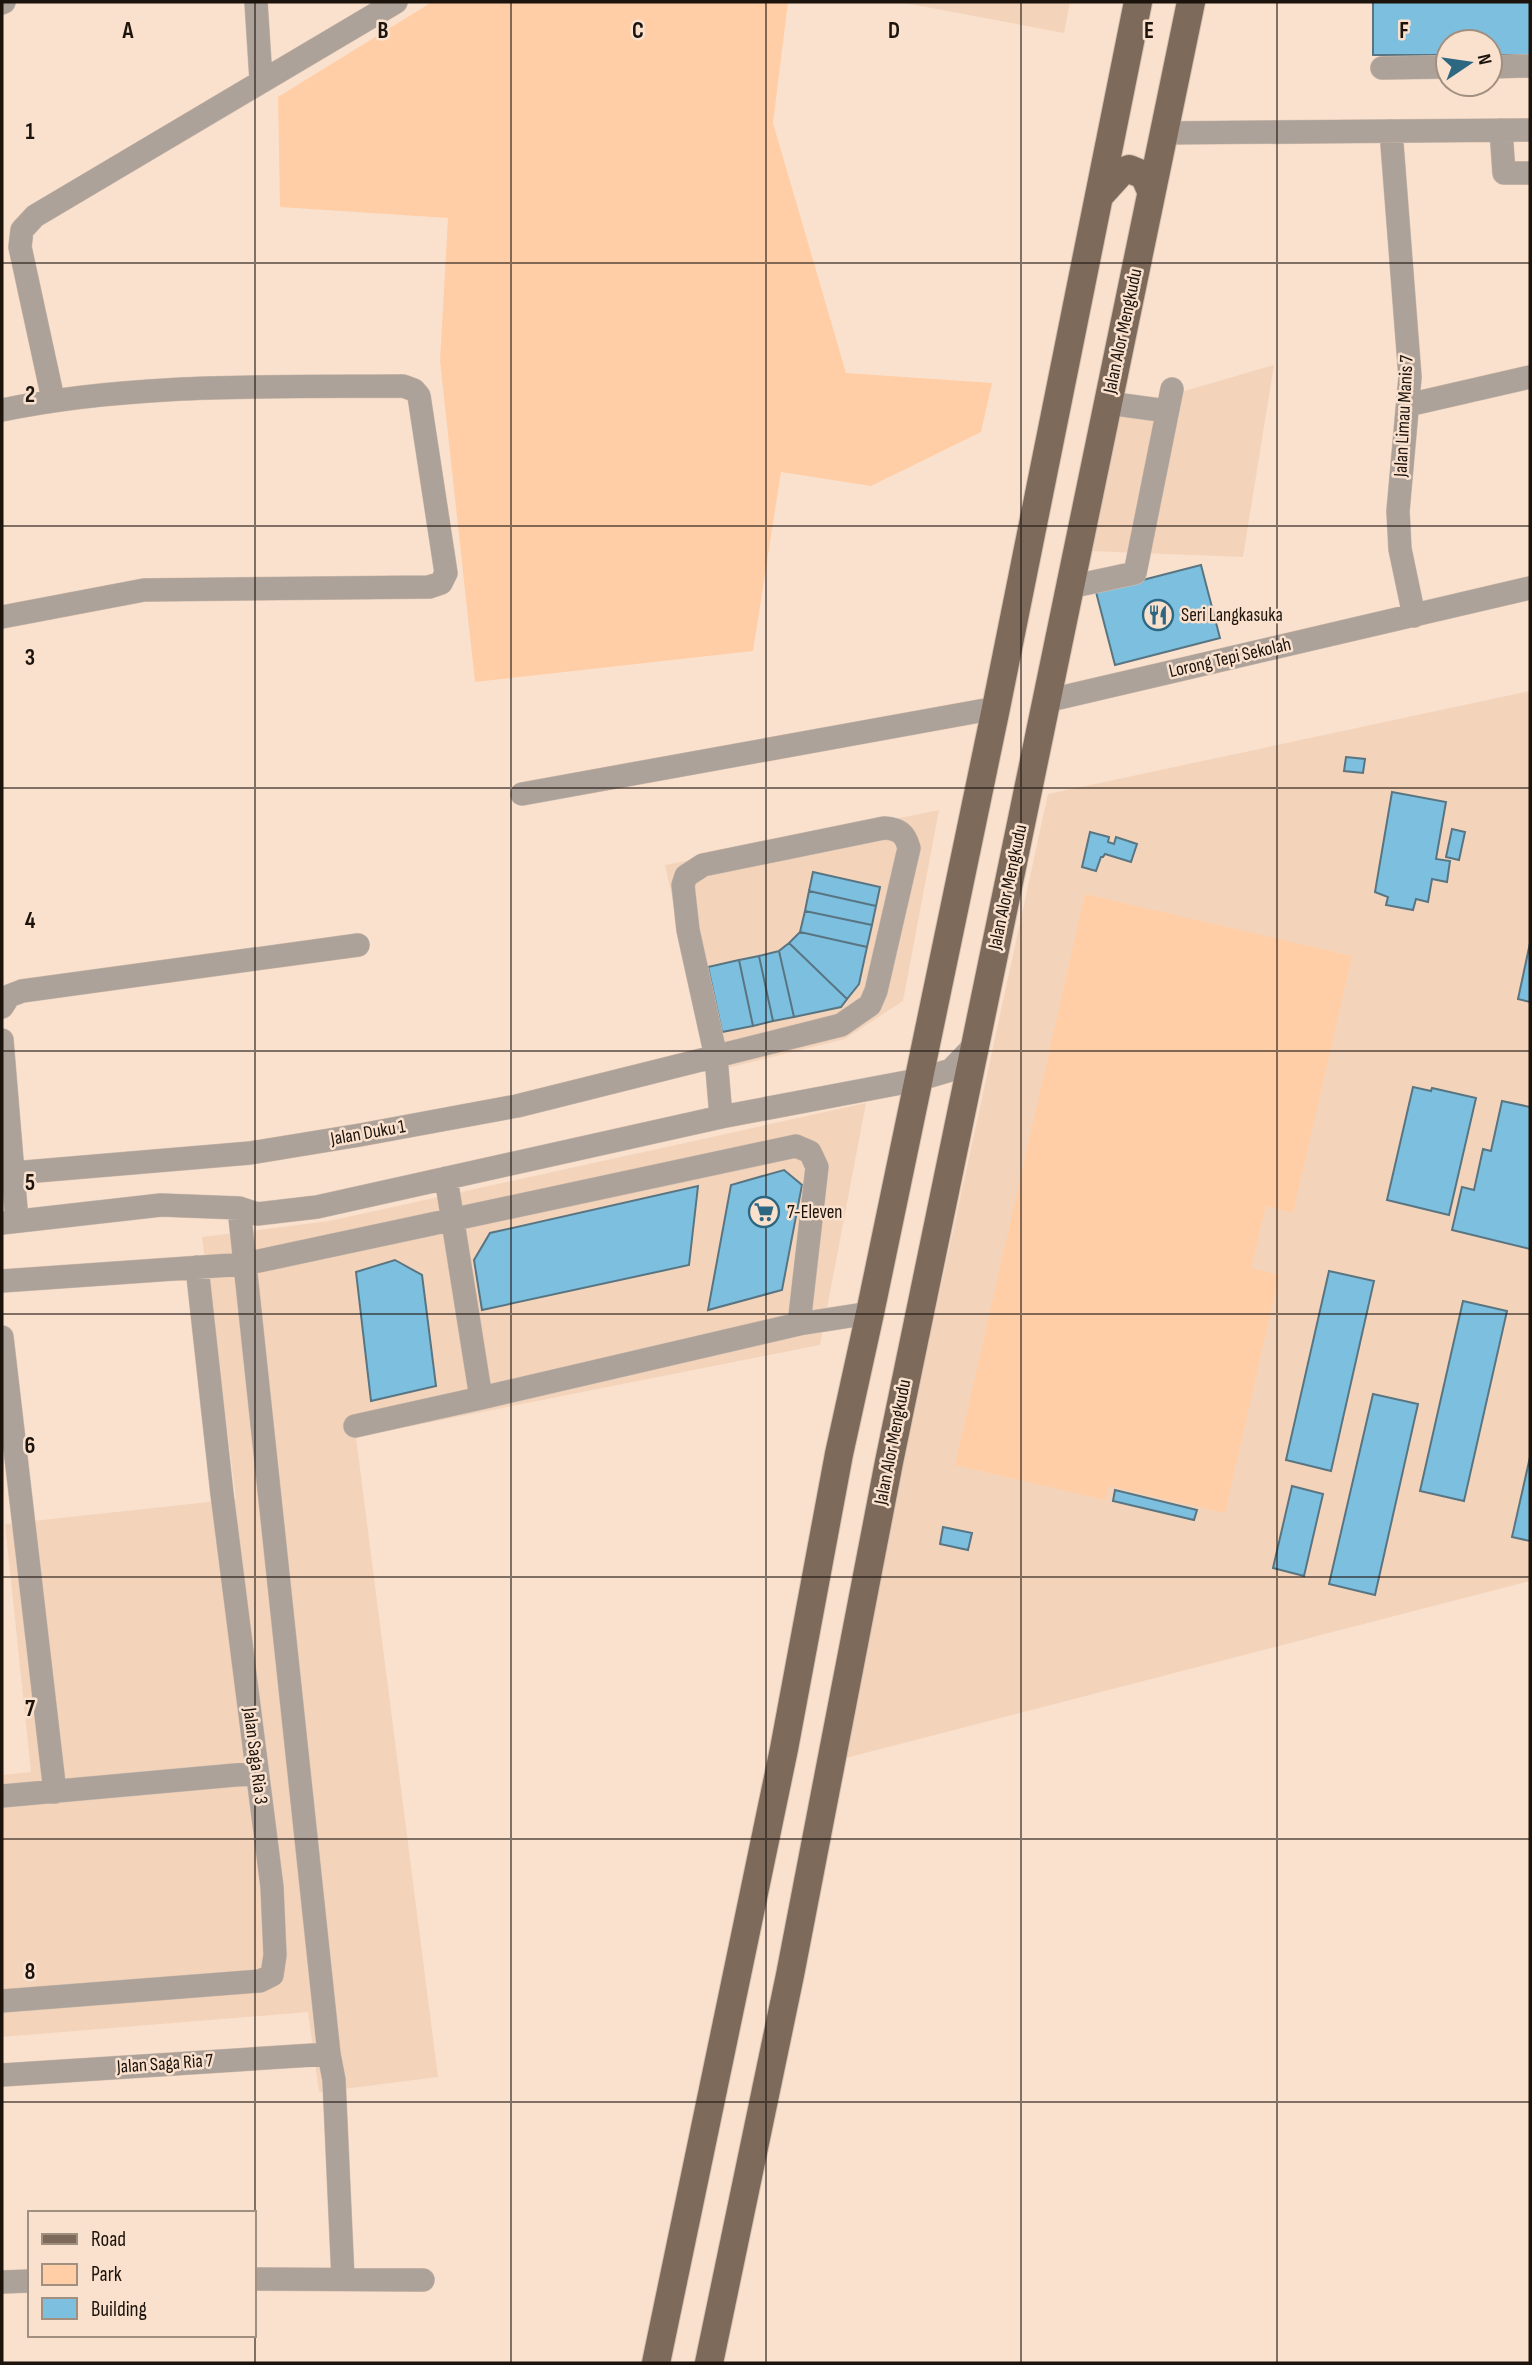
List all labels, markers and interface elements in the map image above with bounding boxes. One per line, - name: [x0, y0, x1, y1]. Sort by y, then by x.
- text: A: [122, 17, 135, 45]
- text: B: [378, 17, 389, 45]
- text: C: [632, 17, 644, 45]
- text: D: [888, 17, 900, 45]
- text: E: [1144, 17, 1154, 45]
- text: F: [1399, 17, 1409, 45]
- north arrow: [1434, 28, 1504, 98]
- text: N: [1472, 52, 1496, 67]
- text: 1: [25, 118, 35, 146]
- street label: Jalan Alor Mengkudu: [1098, 266, 1147, 397]
- street label: Jalan Limau Manis 7: [1389, 354, 1419, 479]
- text: 2: [25, 381, 35, 409]
- restaurant icon: Seri Langkasuka: [1141, 598, 1175, 632]
- place label: Seri Langkasuka: [1181, 604, 1283, 627]
- street label: Lorong Tepi Sekolah: [1167, 633, 1293, 683]
- text: 3: [25, 644, 35, 672]
- street label: Jalan Alor Mengkudu: [983, 822, 1032, 953]
- text: 4: [25, 907, 36, 935]
- street label: Jalan Duku 1: [328, 1115, 407, 1151]
- text: 5: [25, 1169, 35, 1197]
- supermarket icon: 7-Eleven: [747, 1195, 781, 1229]
- place label: 7-Eleven: [787, 1201, 842, 1224]
- street label: Jalan Alor Mengkudu: [869, 1377, 916, 1508]
- text: 6: [25, 1432, 35, 1460]
- text: 7: [25, 1695, 35, 1723]
- street label: Jalan Saga Ria 3: [238, 1705, 272, 1806]
- text: 8: [25, 1958, 36, 1986]
- street label: Jalan Saga Ria 7: [115, 2049, 214, 2079]
- legend: [28, 2211, 256, 2337]
- text: Road: [91, 2227, 126, 2252]
- text: Park: [91, 2262, 122, 2287]
- text: Building: [91, 2297, 147, 2322]

